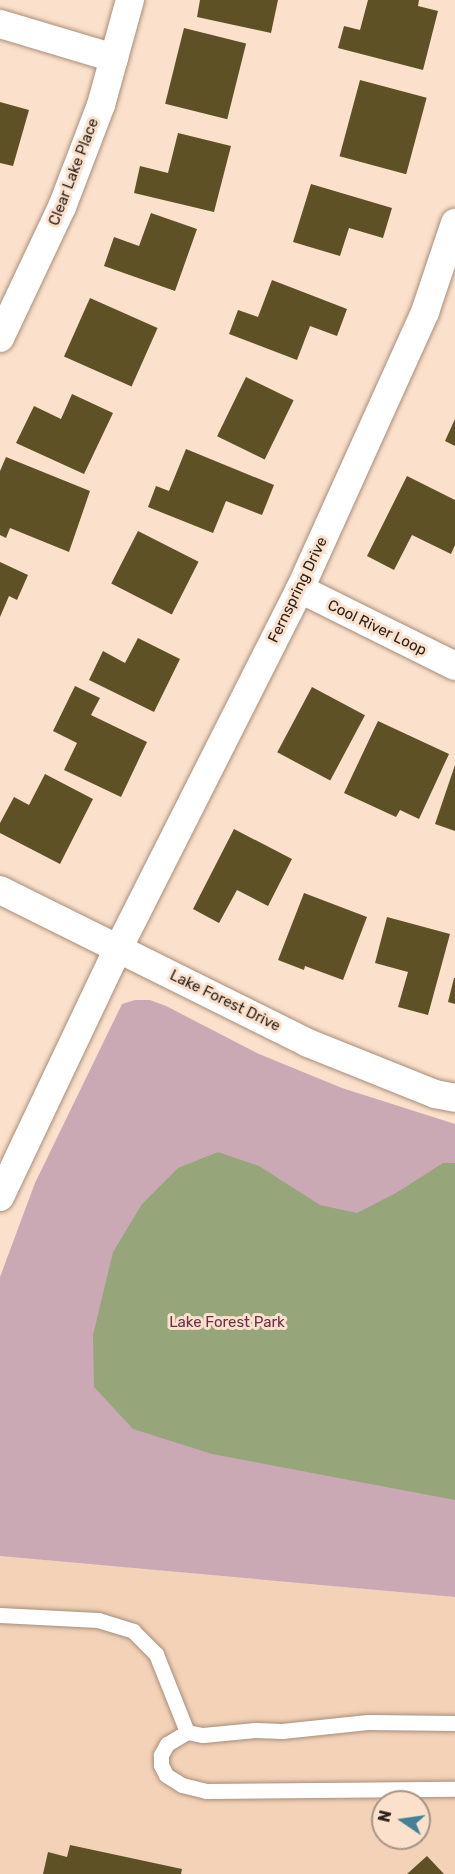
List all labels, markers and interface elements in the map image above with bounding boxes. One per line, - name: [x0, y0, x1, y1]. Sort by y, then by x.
- street label: Clear Lake Place: [45, 116, 103, 228]
- street label: Fernspring Drive: [265, 534, 331, 646]
- street label: Cool River Loop: [324, 596, 430, 660]
- street label: Lake Forest Drive: [167, 966, 283, 1036]
- park label: Lake Forest Park: [169, 1314, 285, 1332]
- north arrow: [371, 1790, 431, 1850]
- text: N: [374, 1809, 395, 1824]

